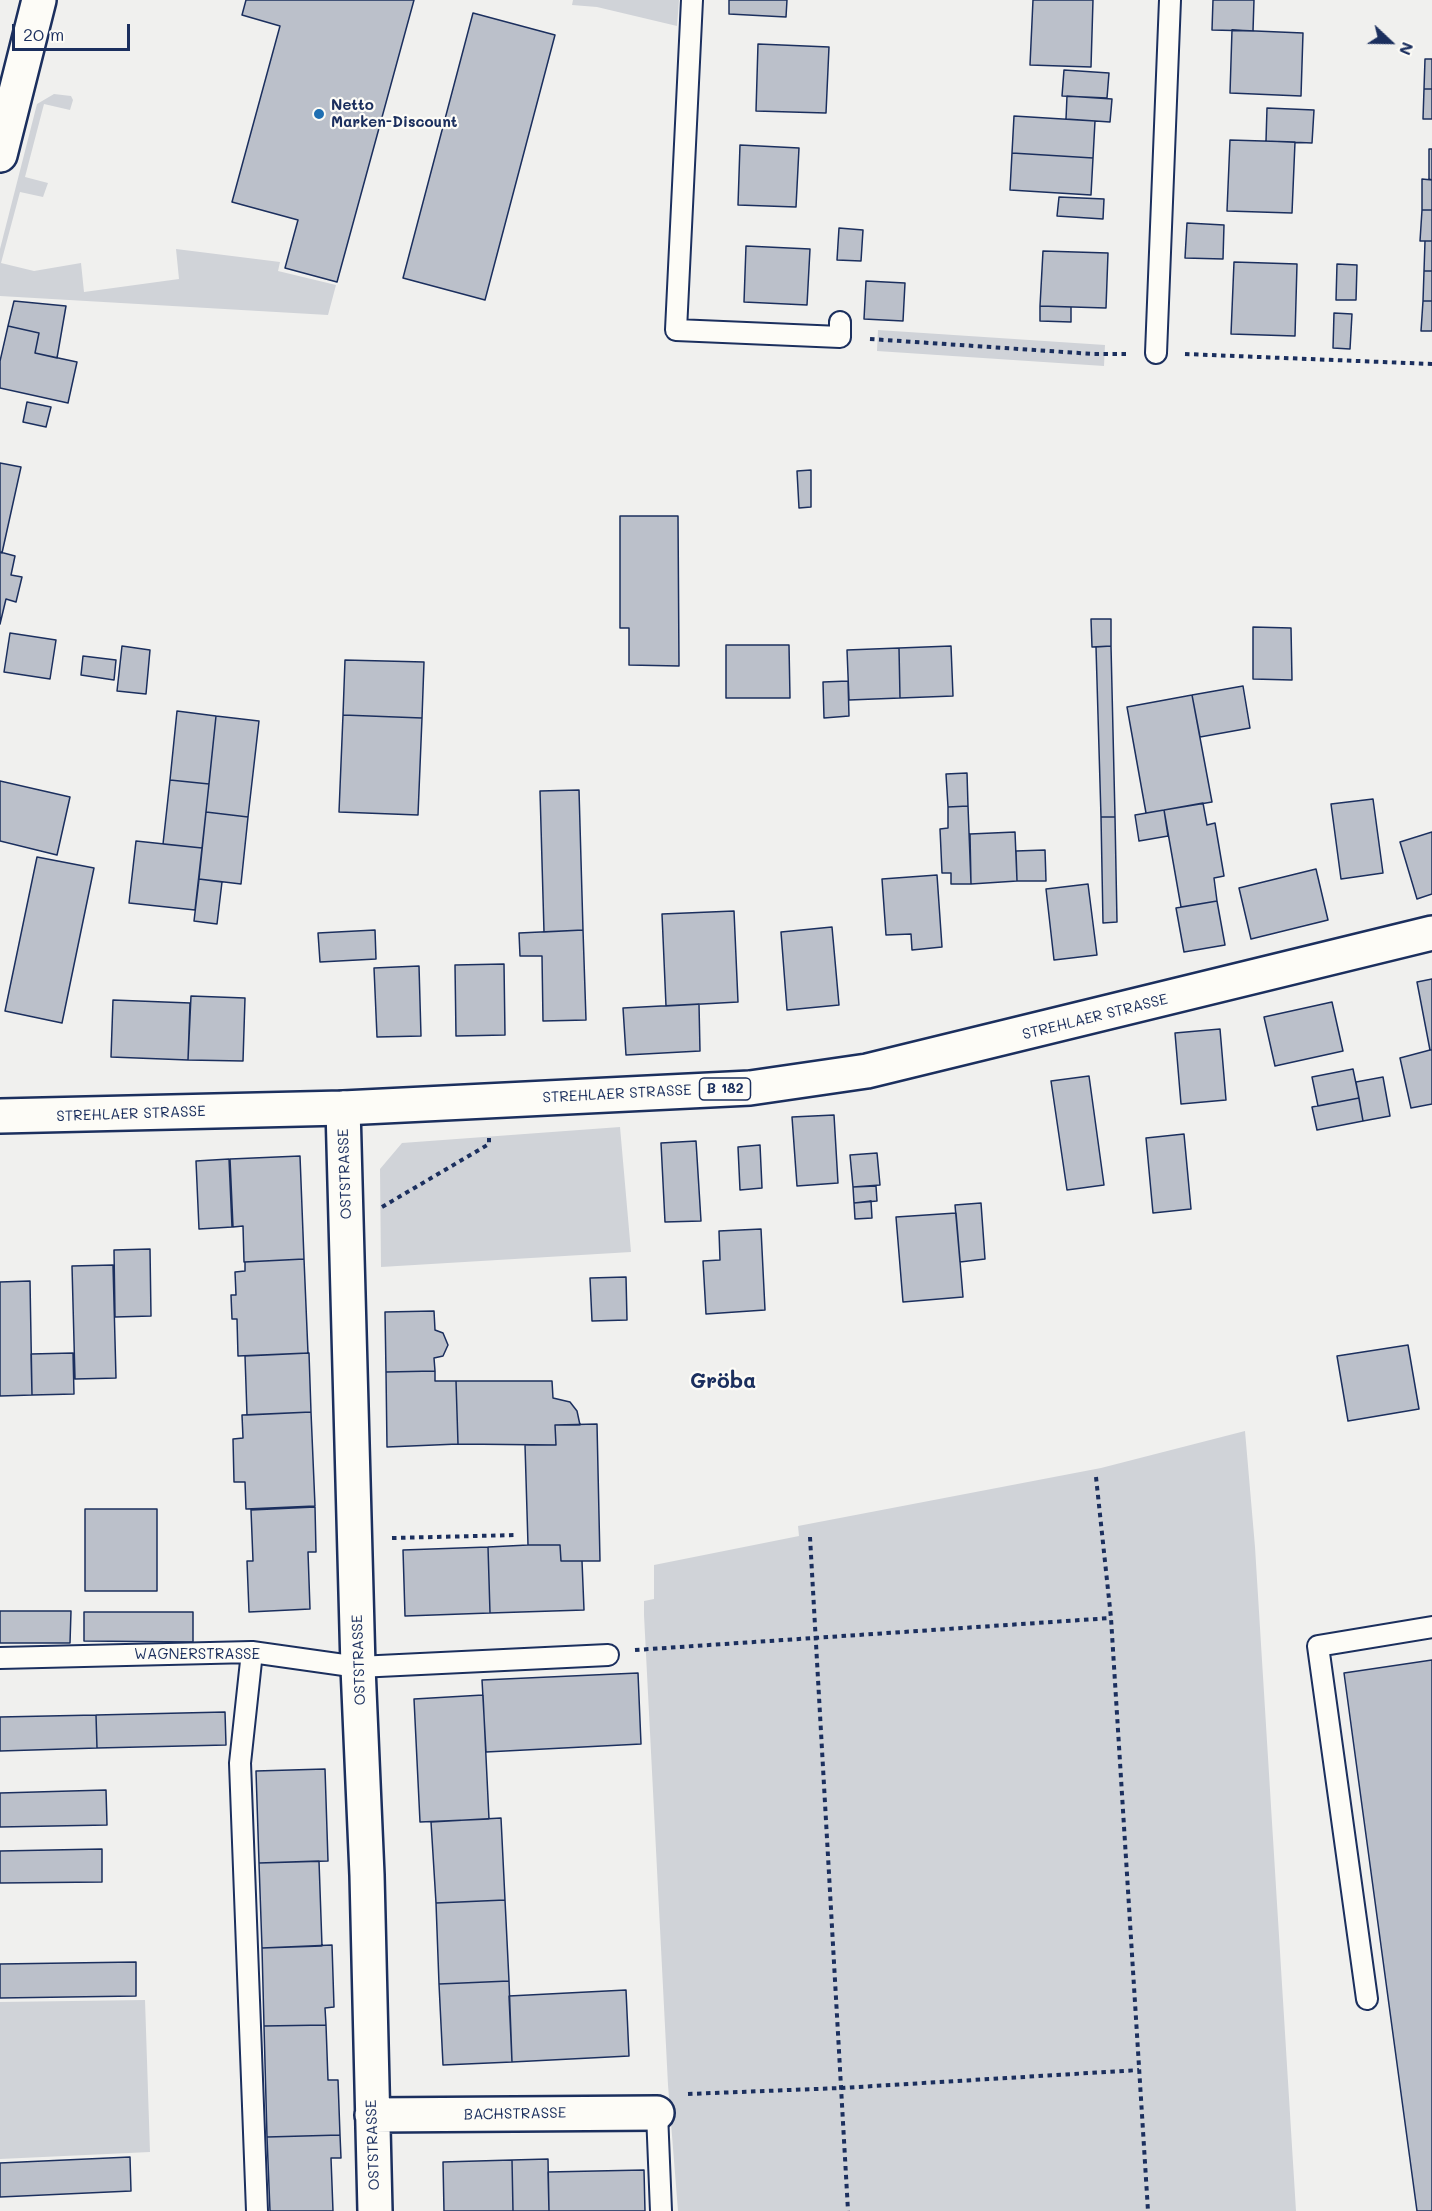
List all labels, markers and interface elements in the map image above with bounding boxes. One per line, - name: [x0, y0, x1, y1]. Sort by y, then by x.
- scale bar: [15, 12, 134, 50]
- north arrow: [1360, 12, 1420, 72]
- text: 20 m: [23, 22, 64, 46]
- text: N: [1395, 39, 1419, 58]
- place label: Netto Marken-Discount: [331, 96, 457, 131]
- marker: Netto Marken-Discount: [312, 107, 326, 121]
- street label: STREHLAER STRASSE: [1020, 990, 1170, 1044]
- road number: B 182: [700, 1078, 750, 1100]
- street label: STREHLAER STRASSE: [542, 1081, 692, 1107]
- street label: STREHLAER STRASSE: [56, 1102, 206, 1126]
- street label: OSTSTRASSE: [334, 1128, 356, 1220]
- district label: Gröba: [690, 1369, 756, 1395]
- street label: OSTSTRASSE: [348, 1614, 370, 1706]
- street label: WAGNERSTRASSE: [134, 1645, 260, 1663]
- street label: OSTSTRASSE: [362, 2099, 384, 2191]
- street label: BACHSTRASSE: [464, 2104, 566, 2124]

